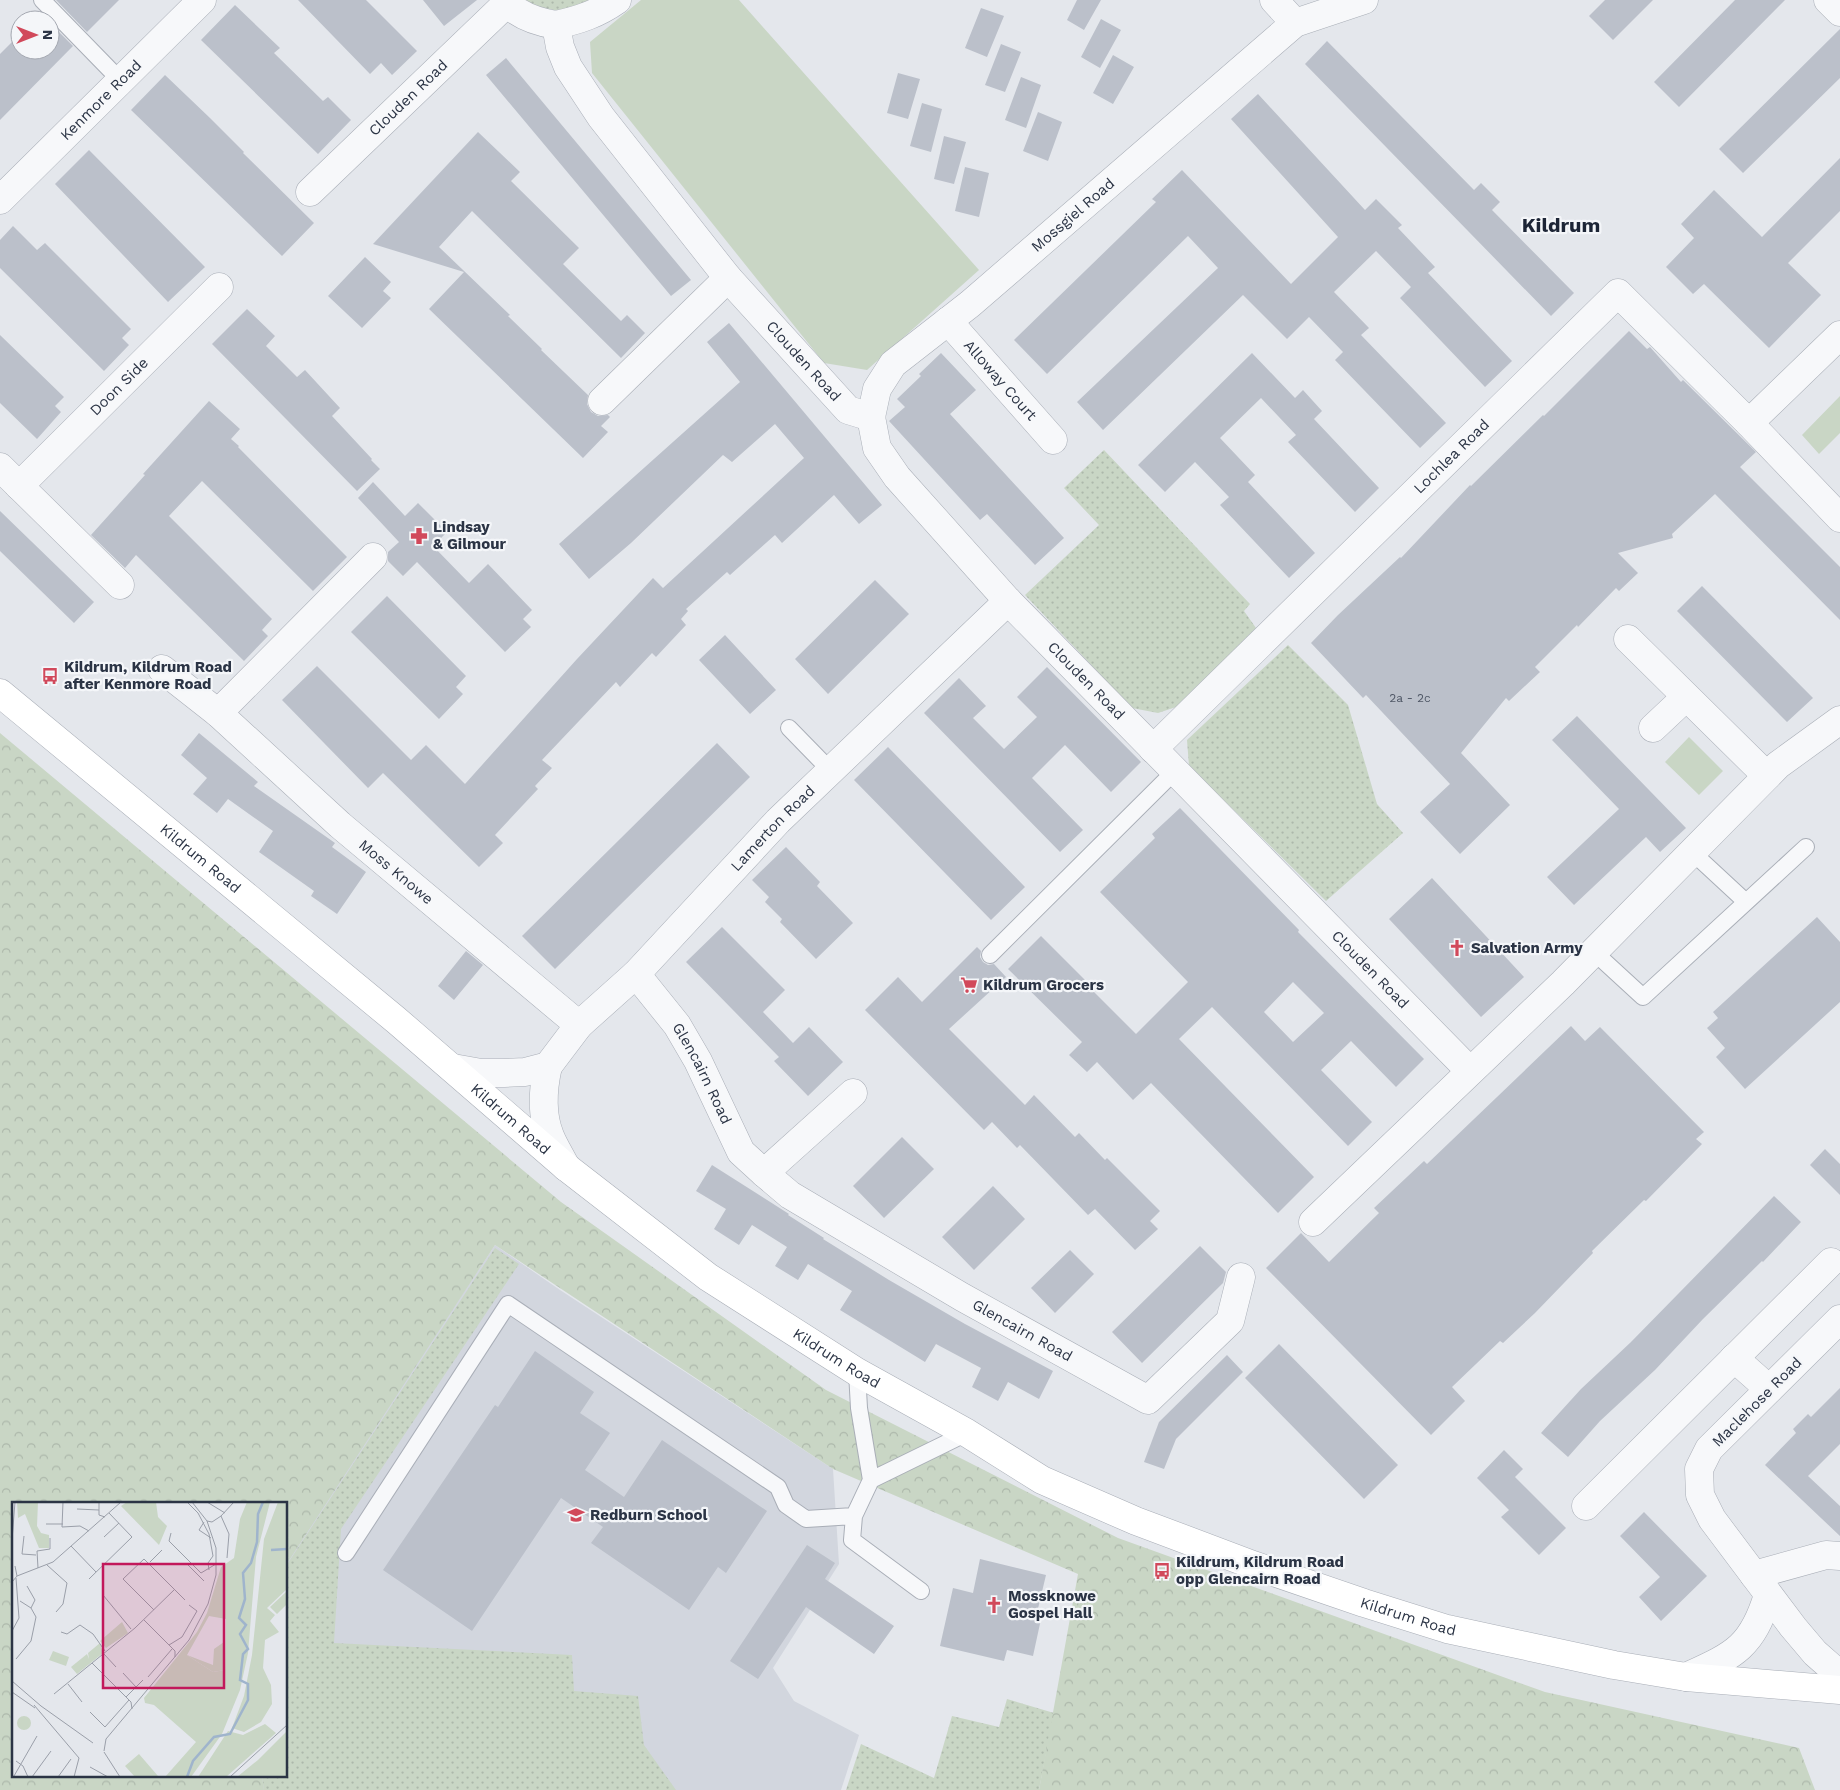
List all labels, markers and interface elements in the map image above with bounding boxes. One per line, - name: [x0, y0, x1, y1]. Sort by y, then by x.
- north arrow: [10, 10, 60, 60]
- text: N: [40, 30, 56, 40]
- street label: Kenmore Road: [57, 56, 145, 144]
- street label: Clouden Road: [365, 56, 451, 140]
- street label: Mossgiel Road: [1028, 174, 1118, 256]
- district label: Kildrum: [1522, 213, 1600, 237]
- street label: Clouden Road: [762, 317, 845, 405]
- street label: Alloway Court: [960, 336, 1041, 425]
- street label: Doon Side: [86, 354, 152, 419]
- street label: Lochlea Road: [1410, 415, 1493, 497]
- place label: Lindsay & Gilmour: [433, 518, 506, 553]
- pharmacy icon: Lindsay & Gilmour: [409, 526, 429, 546]
- street label: Clouden Road: [1044, 638, 1129, 723]
- place label: Kildrum, Kildrum Road after Kenmore Road: [64, 658, 232, 693]
- bus stop icon: Kildrum, Kildrum Road after Kenmore Road: [40, 666, 60, 686]
- house number: 2a - 2c: [1389, 691, 1431, 705]
- street label: Lamerton Road: [727, 782, 818, 875]
- street label: Kildrum Road: [156, 820, 245, 897]
- street label: Moss Knowe: [355, 836, 437, 908]
- street label: Clouden Road: [1328, 927, 1412, 1012]
- church icon: Salvation Army: [1447, 938, 1467, 958]
- place label: Salvation Army: [1471, 939, 1583, 957]
- supermarket icon: Kildrum Grocers: [959, 975, 979, 995]
- place label: Kildrum Grocers: [983, 976, 1104, 994]
- street label: Glencairn Road: [669, 1019, 735, 1127]
- street label: Kildrum Road: [467, 1080, 554, 1158]
- street label: Glencairn Road: [969, 1296, 1076, 1365]
- street label: Kildrum Road: [790, 1324, 883, 1392]
- street label: Maclehose Road: [1708, 1353, 1806, 1451]
- inset map: [12, 1502, 288, 1778]
- school or university icon: Redburn School: [566, 1505, 586, 1525]
- place label: Redburn School: [590, 1506, 708, 1524]
- place label: Kildrum, Kildrum Road opp Glencairn Road: [1176, 1553, 1344, 1588]
- bus stop icon: Kildrum, Kildrum Road opp Glencairn Road: [1152, 1561, 1172, 1581]
- place label: Mossknowe Gospel Hall: [1008, 1587, 1096, 1622]
- street label: Kildrum Road: [1358, 1593, 1458, 1640]
- church icon: Mossknowe Gospel Hall: [984, 1595, 1004, 1615]

